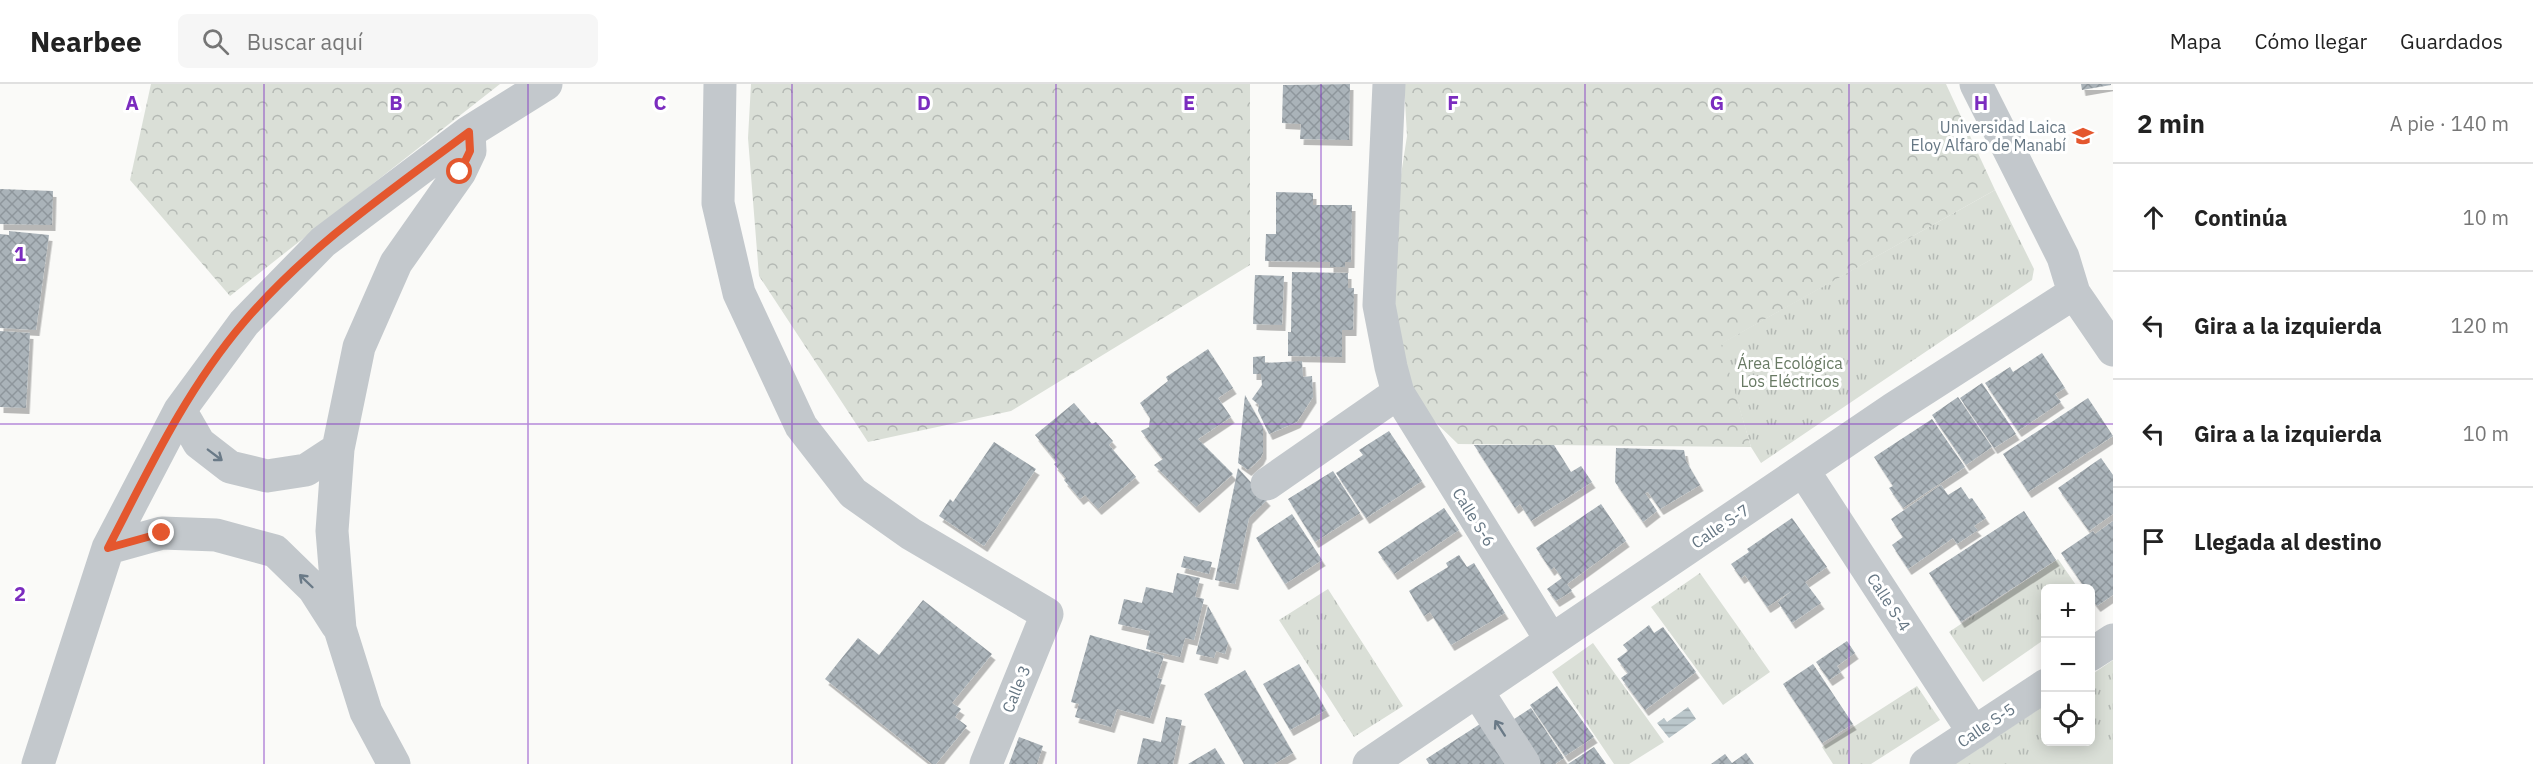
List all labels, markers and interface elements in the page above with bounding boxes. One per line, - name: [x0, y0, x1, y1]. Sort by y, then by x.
- search box: [178, 14, 598, 68]
- text: Nearbee: [30, 23, 142, 60]
- icon: search: [199, 25, 232, 58]
- text: Buscar aquí: [247, 27, 363, 56]
- text: Mapa: [2170, 27, 2221, 55]
- text: Cómo llegar: [2254, 27, 2367, 55]
- text: Guardados: [2400, 27, 2503, 55]
- text: A: [125, 89, 139, 116]
- text: B: [389, 89, 403, 116]
- text: C: [653, 89, 667, 116]
- text: D: [917, 89, 931, 116]
- text: E: [1183, 89, 1195, 116]
- text: F: [1447, 89, 1459, 116]
- text: G: [1710, 89, 1724, 116]
- text: H: [1974, 89, 1988, 116]
- text: 2 min: [2137, 106, 2205, 140]
- text: A pie · 140 m: [2390, 110, 2509, 137]
- place label: Universidad Laica Eloy Alfaro de Manabí: [1911, 117, 2066, 155]
- school or university icon: Universidad Laica Eloy Alfaro de Manabí: [2071, 124, 2095, 148]
- route start: [446, 158, 472, 184]
- icon: ahead: [2137, 201, 2170, 234]
- text: Continúa: [2194, 203, 2287, 232]
- text: 10 m: [2463, 204, 2509, 231]
- text: 1: [14, 240, 26, 267]
- icon: left: [2137, 309, 2170, 342]
- text: Gira a la izquierda: [2194, 311, 2382, 340]
- text: 120 m: [2451, 312, 2509, 339]
- park label: Área Ecológica Los Eléctricos: [1737, 352, 1843, 391]
- icon: left: [2137, 417, 2170, 450]
- text: Gira a la izquierda: [2194, 419, 2382, 448]
- text: 10 m: [2463, 420, 2509, 447]
- one-way arrow: [206, 449, 222, 462]
- street label: Calle S-6: [1448, 484, 1500, 550]
- street label: Calle S-7: [1687, 500, 1753, 552]
- route end: [148, 519, 174, 545]
- icon: arrive: [2137, 525, 2170, 558]
- text: Llegada al destino: [2194, 527, 2382, 556]
- street label: Calle S-4: [1863, 569, 1915, 635]
- one-way arrow: [299, 574, 314, 589]
- text: 2: [14, 580, 26, 607]
- map controls: [2041, 584, 2095, 746]
- button: +: [2041, 584, 2095, 638]
- button: −: [2041, 638, 2095, 692]
- street label: Calle 3: [998, 662, 1034, 716]
- button: locate: [2041, 692, 2095, 746]
- street label: Calle S-5: [1953, 699, 2019, 751]
- one-way arrow: [1494, 720, 1506, 737]

